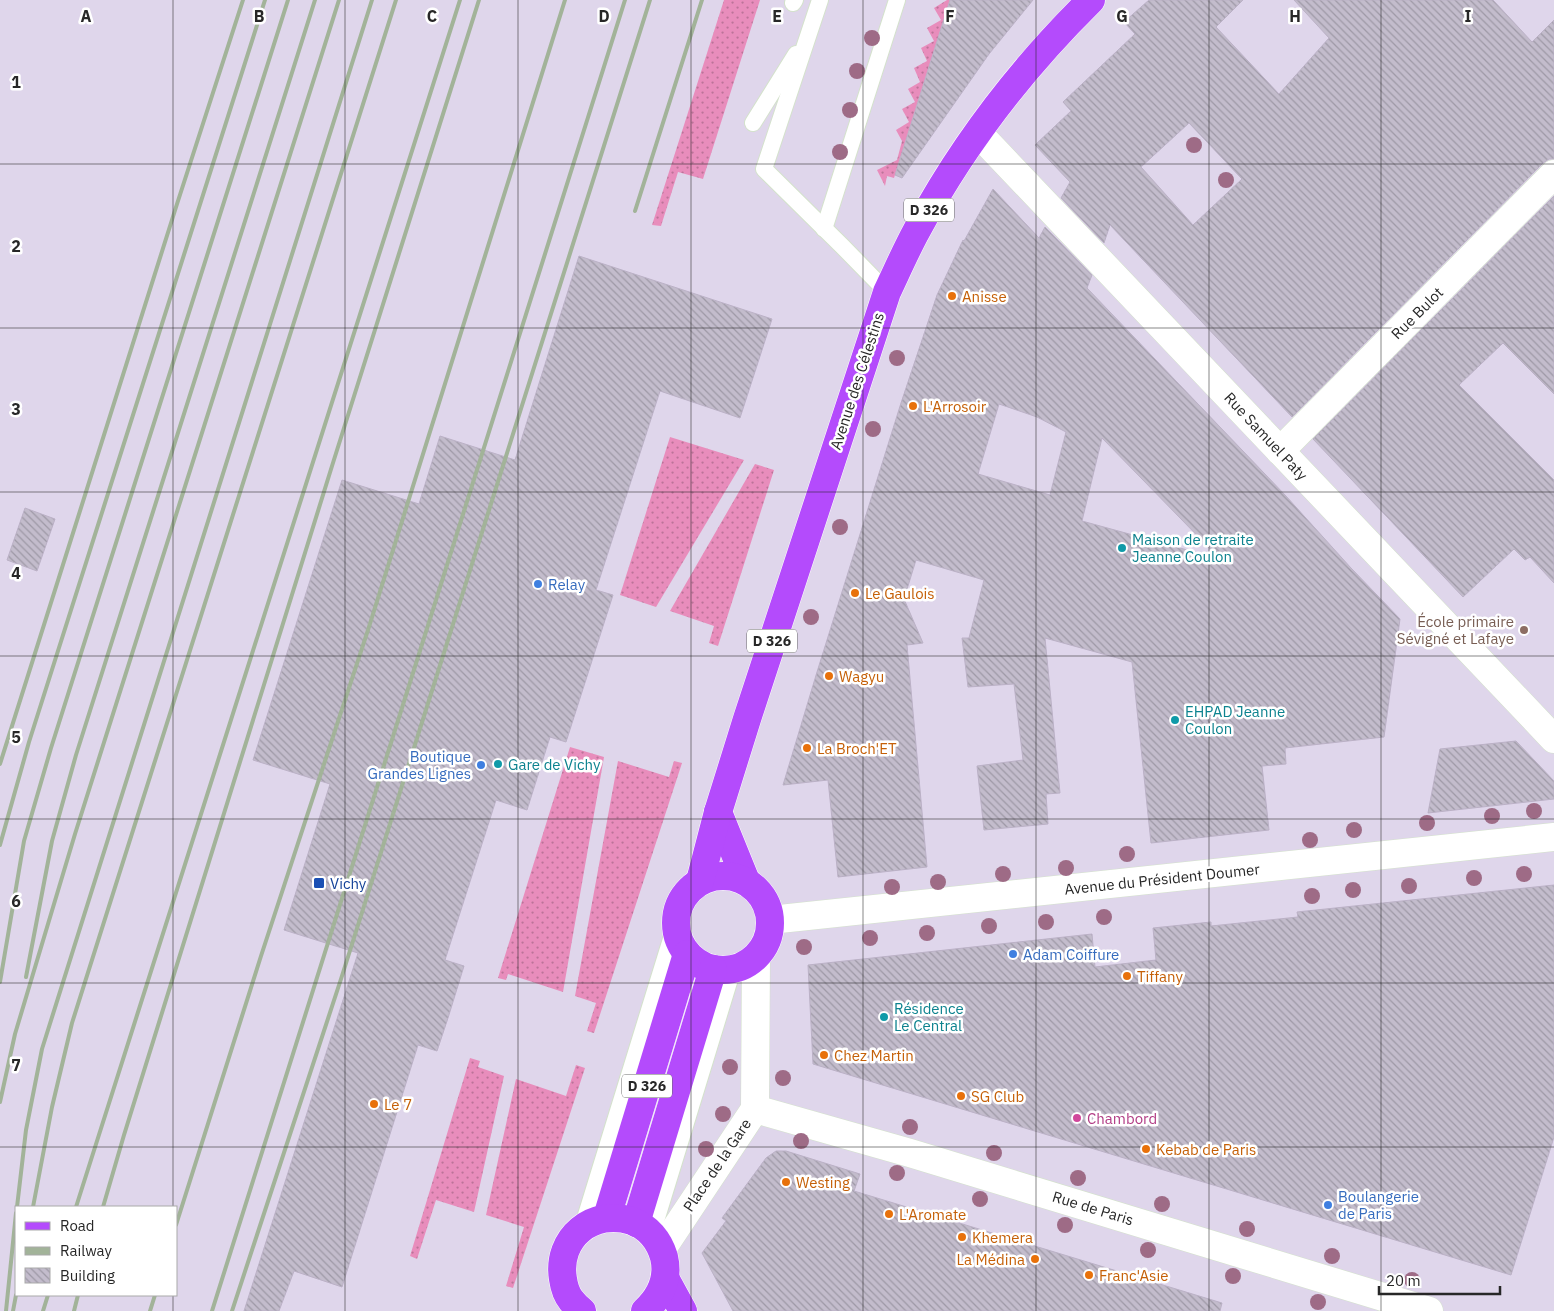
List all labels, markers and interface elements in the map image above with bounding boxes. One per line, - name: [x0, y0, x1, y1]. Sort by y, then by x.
- text: A: [81, 6, 92, 26]
- text: B: [254, 6, 265, 26]
- text: C: [427, 6, 437, 26]
- text: D: [598, 6, 610, 26]
- text: E: [772, 6, 782, 26]
- text: F: [945, 6, 955, 26]
- text: G: [1116, 6, 1128, 26]
- text: H: [1289, 6, 1301, 26]
- text: I: [1465, 6, 1472, 26]
- text: 1: [11, 72, 21, 92]
- road number: D 326: [904, 198, 954, 222]
- text: 2: [11, 236, 21, 256]
- street label: Rue Bulot: [1387, 283, 1447, 343]
- place label: Anisse: [962, 287, 1007, 306]
- marker: Anisse: [946, 290, 958, 302]
- street label: Avenue des Célestins: [826, 310, 888, 452]
- street label: Rue Samuel Paty: [1220, 388, 1312, 484]
- place label: L'Arrosoir: [923, 397, 987, 416]
- text: 3: [11, 399, 21, 419]
- marker: L'Arrosoir: [907, 400, 919, 412]
- place label: Maison de retraite Jeanne Coulon: [1132, 530, 1254, 566]
- marker: Maison de retraite Jeanne Coulon: [1116, 542, 1128, 554]
- text: 4: [11, 563, 21, 583]
- place label: Relay: [548, 575, 586, 594]
- marker: Relay: [532, 578, 544, 590]
- place label: Le Gaulois: [865, 584, 935, 603]
- marker: Le Gaulois: [849, 587, 861, 599]
- place label: École primaire Sévigné et Lafaye: [1397, 612, 1514, 648]
- marker: École primaire Sévigné et Lafaye: [1518, 624, 1530, 636]
- road number: D 326: [747, 630, 797, 652]
- place label: Wagyu: [839, 667, 884, 686]
- marker: Wagyu: [823, 670, 835, 682]
- place label: EHPAD Jeanne Coulon: [1185, 702, 1285, 738]
- marker: EHPAD Jeanne Coulon: [1169, 714, 1181, 726]
- text: 5: [11, 727, 21, 747]
- place label: La Broch'ET: [817, 739, 897, 758]
- marker: La Broch'ET: [801, 742, 813, 754]
- place label: Boutique Grandes Lignes: [368, 747, 471, 783]
- place label: Gare de Vichy: [508, 755, 601, 774]
- marker: Gare de Vichy: [492, 758, 504, 770]
- marker: Boutique Grandes Lignes: [475, 759, 487, 771]
- street label: Avenue du Président Doumer: [1063, 859, 1261, 899]
- place label: Vichy: [330, 874, 367, 893]
- marker: Vichy: [312, 876, 326, 890]
- text: 6: [11, 891, 21, 911]
- place label: Adam Coiffure: [1023, 945, 1119, 964]
- marker: Adam Coiffure: [1007, 948, 1019, 960]
- place label: Tiffany: [1137, 967, 1183, 986]
- marker: Tiffany: [1121, 970, 1133, 982]
- place label: Résidence Le Central: [894, 999, 964, 1035]
- marker: Résidence Le Central: [878, 1011, 890, 1023]
- place label: Chez Martin: [834, 1046, 914, 1065]
- marker: Chez Martin: [818, 1049, 830, 1061]
- text: 7: [11, 1055, 21, 1075]
- road number: D 326: [622, 1074, 672, 1098]
- place label: SG Club: [971, 1087, 1024, 1106]
- marker: SG Club: [955, 1090, 967, 1102]
- place label: Le 7: [384, 1095, 412, 1114]
- marker: Le 7: [368, 1098, 380, 1110]
- place label: Chambord: [1087, 1109, 1157, 1128]
- marker: Chambord: [1071, 1112, 1083, 1124]
- street label: Place de la Gare: [679, 1115, 755, 1215]
- place label: Kebab de Paris: [1156, 1140, 1256, 1159]
- marker: Kebab de Paris: [1140, 1143, 1152, 1155]
- place label: Westing: [796, 1173, 850, 1192]
- marker: Westing: [780, 1176, 792, 1188]
- street label: Rue de Paris: [1050, 1187, 1136, 1229]
- place label: Boulangerie de Paris: [1338, 1187, 1419, 1223]
- marker: Boulangerie de Paris: [1322, 1199, 1334, 1211]
- place label: L'Aromate: [899, 1205, 966, 1224]
- legend: [15, 1206, 178, 1296]
- marker: L'Aromate: [883, 1208, 895, 1220]
- text: Road: [60, 1216, 95, 1235]
- place label: Khemera: [972, 1228, 1033, 1247]
- marker: Khemera: [956, 1231, 968, 1243]
- text: Railway: [60, 1241, 113, 1260]
- place label: La Médina: [957, 1250, 1025, 1269]
- marker: La Médina: [1029, 1253, 1041, 1265]
- scale bar: [1379, 1264, 1500, 1296]
- text: Building: [60, 1266, 115, 1285]
- place label: Franc'Asie: [1099, 1266, 1168, 1285]
- marker: Franc'Asie: [1083, 1269, 1095, 1281]
- text: 20 m: [1386, 1271, 1421, 1290]

